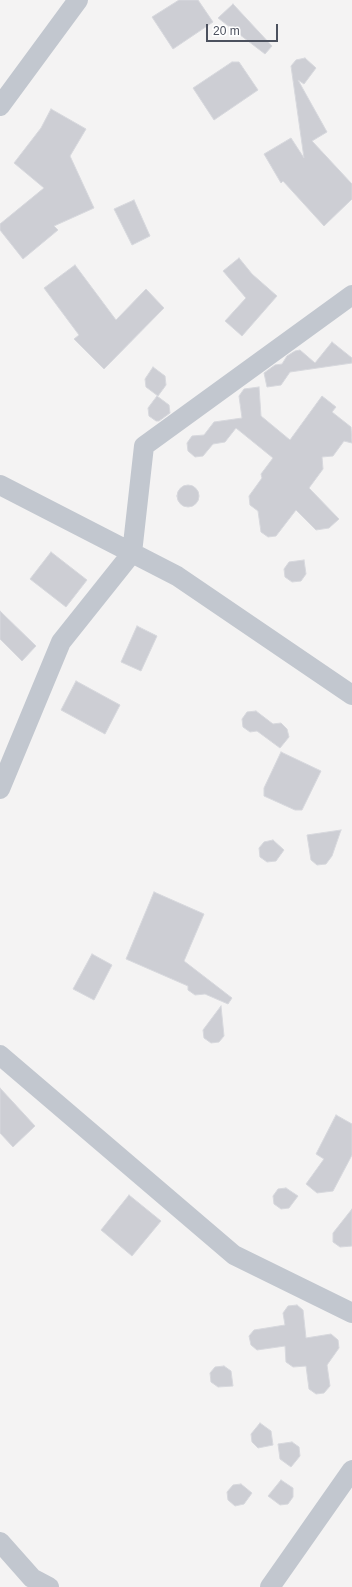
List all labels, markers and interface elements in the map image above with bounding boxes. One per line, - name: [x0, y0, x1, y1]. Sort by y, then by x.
- scale bar: [208, 16, 280, 42]
- text: 20 m: [213, 24, 240, 38]

